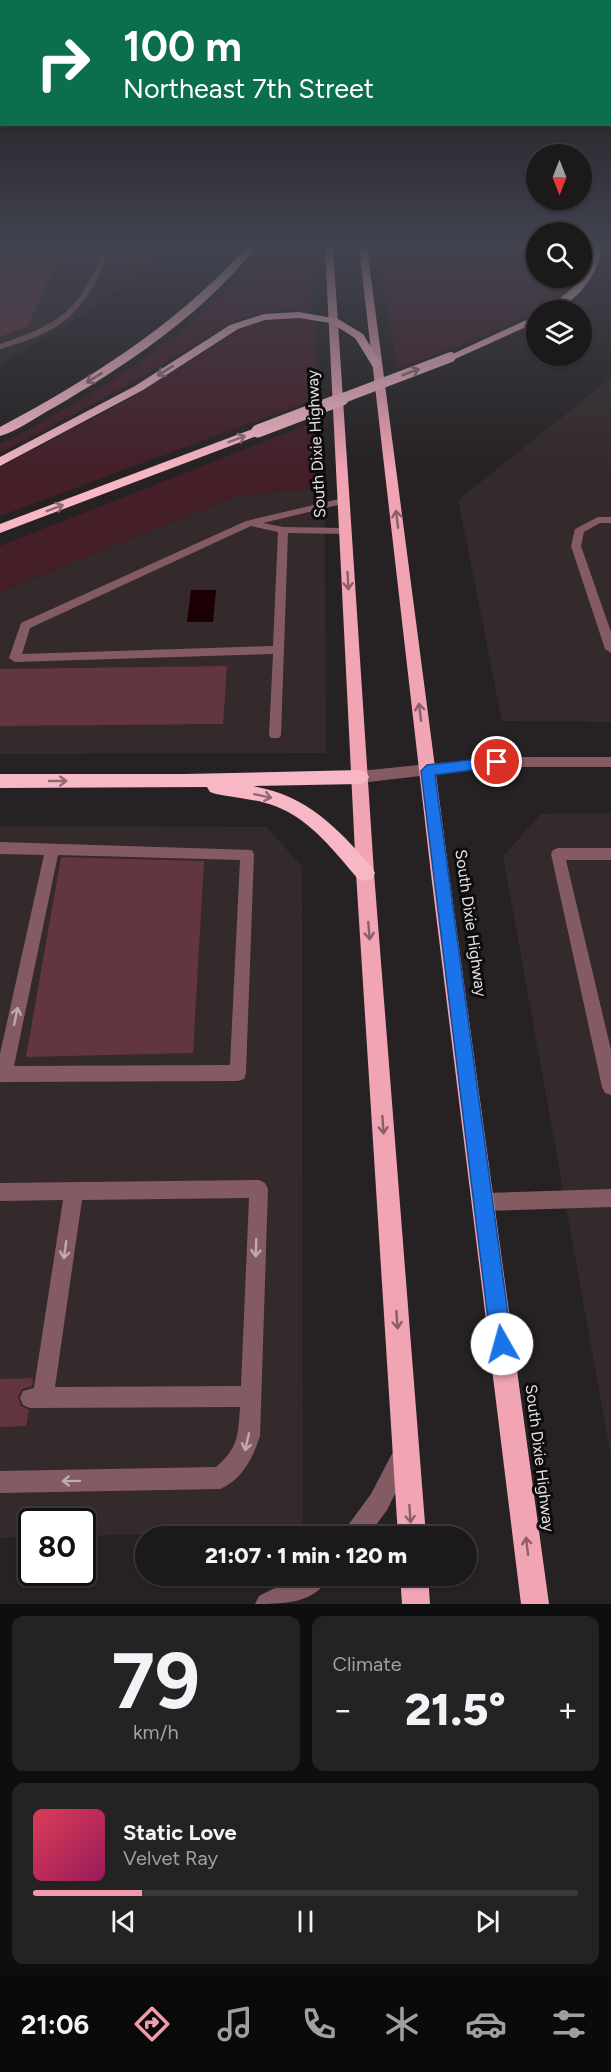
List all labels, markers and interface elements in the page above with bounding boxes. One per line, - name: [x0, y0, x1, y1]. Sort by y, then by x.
- text: 100 m: [123, 21, 242, 72]
- icon: right: [24, 24, 102, 102]
- text: Northeast 7th Street: [123, 72, 374, 105]
- north arrow: [526, 144, 592, 210]
- map controls: [526, 144, 592, 366]
- button: search: [526, 222, 592, 288]
- button: layers: [526, 300, 592, 366]
- one-way arrow: [157, 366, 174, 378]
- one-way arrow: [401, 366, 420, 377]
- street label: South Dixie Highway: [303, 369, 329, 519]
- one-way arrow: [86, 372, 103, 384]
- one-way arrow: [227, 433, 246, 444]
- one-way arrow: [45, 502, 64, 513]
- one-way arrow: [391, 509, 402, 529]
- one-way arrow: [343, 570, 354, 590]
- one-way arrow: [415, 703, 426, 723]
- pin: [471, 736, 522, 787]
- icon: arrive: [480, 745, 513, 778]
- one-way arrow: [48, 775, 68, 787]
- one-way arrow: [253, 790, 272, 802]
- street label: South Dixie Highway: [451, 848, 491, 998]
- one-way arrow: [364, 920, 375, 940]
- one-way arrow: [11, 1007, 23, 1026]
- one-way arrow: [378, 1115, 389, 1135]
- one-way arrow: [251, 1237, 262, 1257]
- one-way arrow: [60, 1240, 71, 1259]
- one-way arrow: [392, 1309, 403, 1329]
- position arrow: [470, 1312, 534, 1376]
- street label: South Dixie Highway: [522, 1383, 559, 1533]
- one-way arrow: [241, 1432, 252, 1451]
- one-way arrow: [62, 1475, 82, 1487]
- one-way arrow: [405, 1504, 416, 1524]
- speed limit sign: 80: [18, 1508, 96, 1586]
- one-way arrow: [522, 1537, 533, 1556]
- text: 21:07 · 1 min · 120 m: [205, 1542, 407, 1569]
- text: 79: [111, 1634, 200, 1728]
- text: Climate: [333, 1652, 402, 1676]
- text: 21.5°: [405, 1682, 506, 1736]
- text: −: [333, 1690, 353, 1729]
- text: +: [557, 1690, 578, 1729]
- text: km/h: [133, 1720, 179, 1744]
- text: Static Love: [123, 1819, 237, 1846]
- text: Velvet Ray: [123, 1846, 218, 1870]
- icon: previous: [107, 1905, 140, 1938]
- icon: pause: [289, 1905, 322, 1938]
- icon: next: [471, 1905, 504, 1938]
- icon: directions: [131, 2003, 173, 2045]
- icon: music: [214, 2003, 256, 2045]
- icon: phone: [298, 2003, 340, 2045]
- icon: climate: [381, 2003, 423, 2045]
- icon: car: [465, 2003, 507, 2045]
- icon: filters: [548, 2003, 590, 2045]
- text: 21:06: [21, 2008, 89, 2041]

